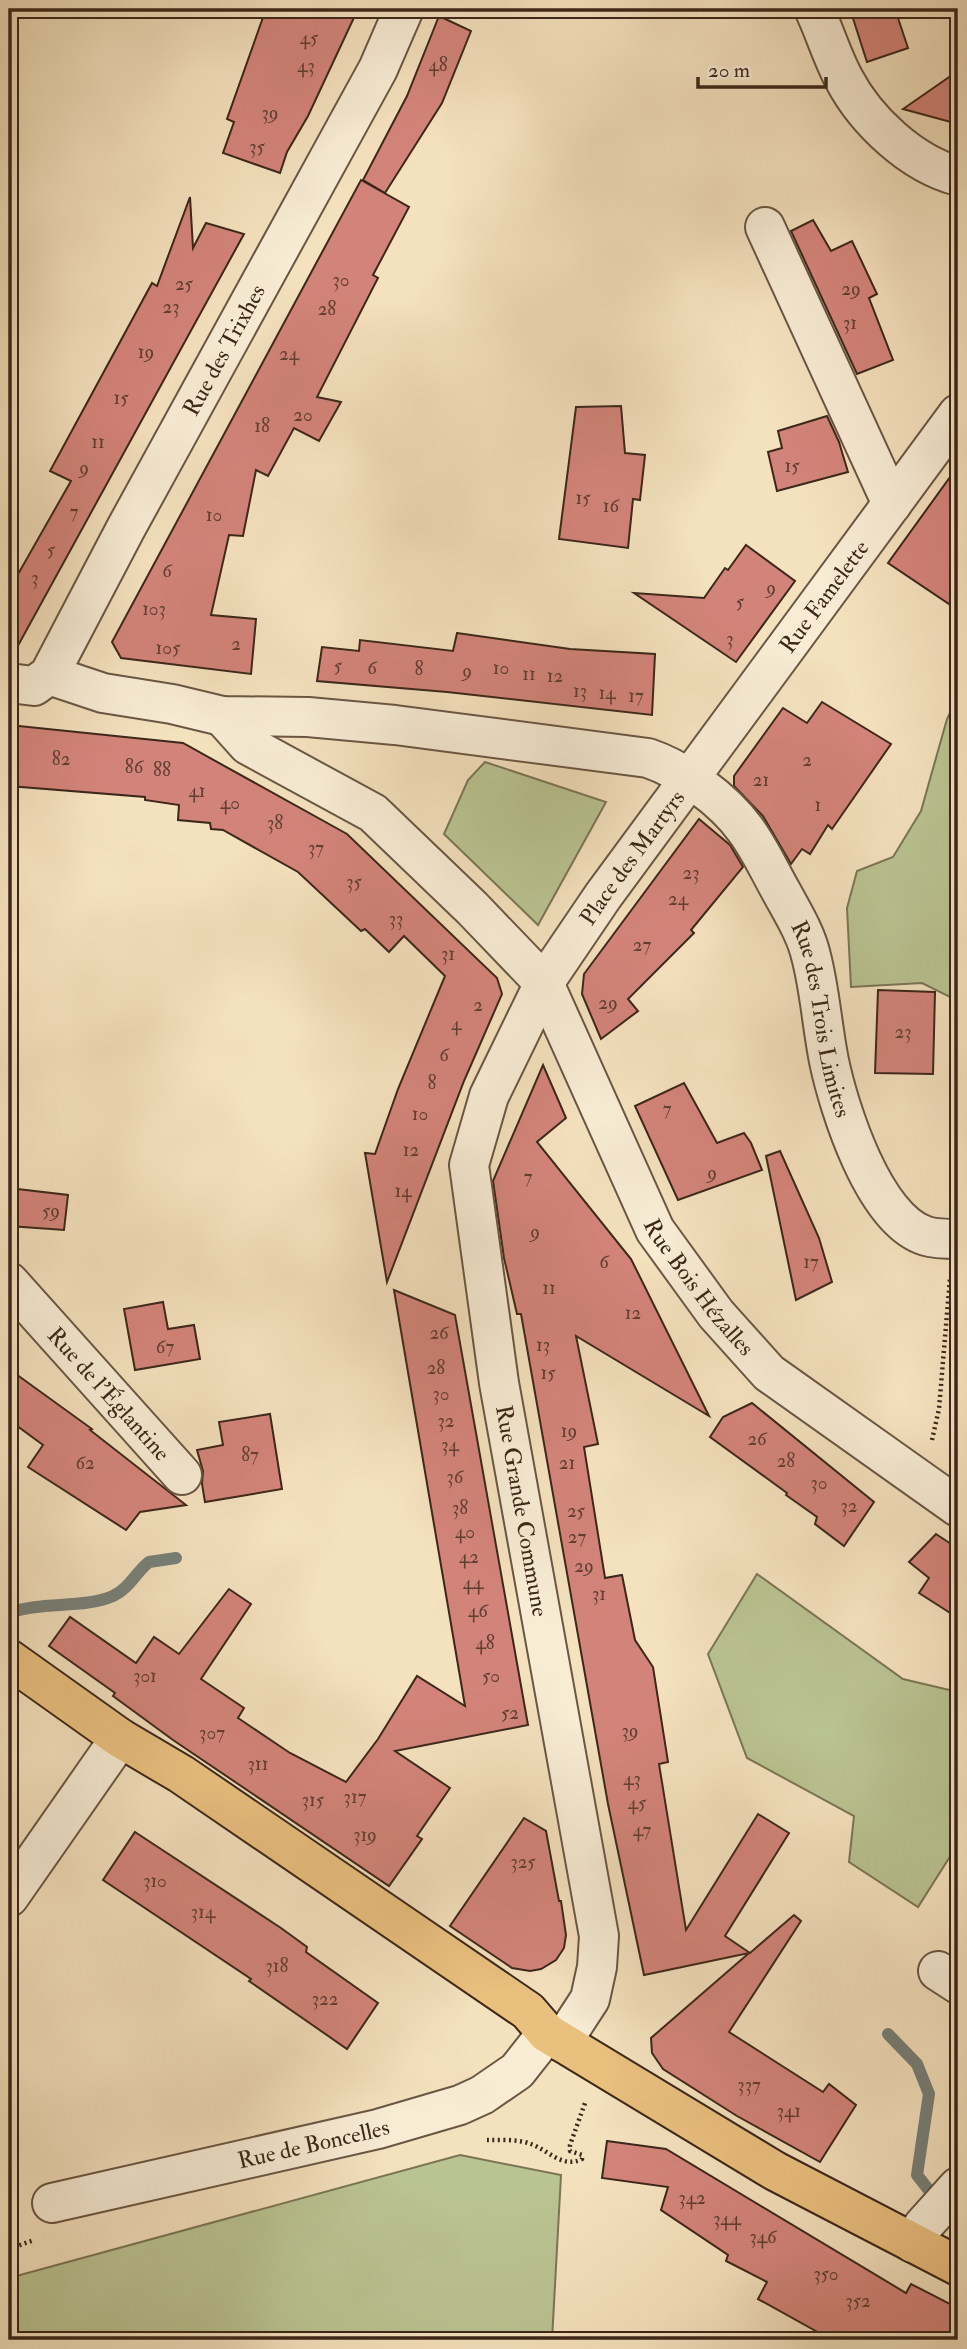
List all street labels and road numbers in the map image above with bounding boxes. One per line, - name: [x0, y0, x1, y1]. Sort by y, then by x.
- street label: Rue des Trixhes: [176, 279, 272, 421]
- street label: Rue Famelette: [773, 534, 875, 659]
- street label: Place des Martyrs: [573, 784, 691, 931]
- street label: Rue des Trois Limites: [785, 916, 858, 1121]
- street label: Rue Bois Hézalles: [637, 1214, 761, 1362]
- street label: Rue de l'Églantine: [42, 1321, 177, 1467]
- street label: Rue Grande Commune: [489, 1403, 555, 1619]
- street label: Rue de Boncelles: [235, 2112, 393, 2175]

